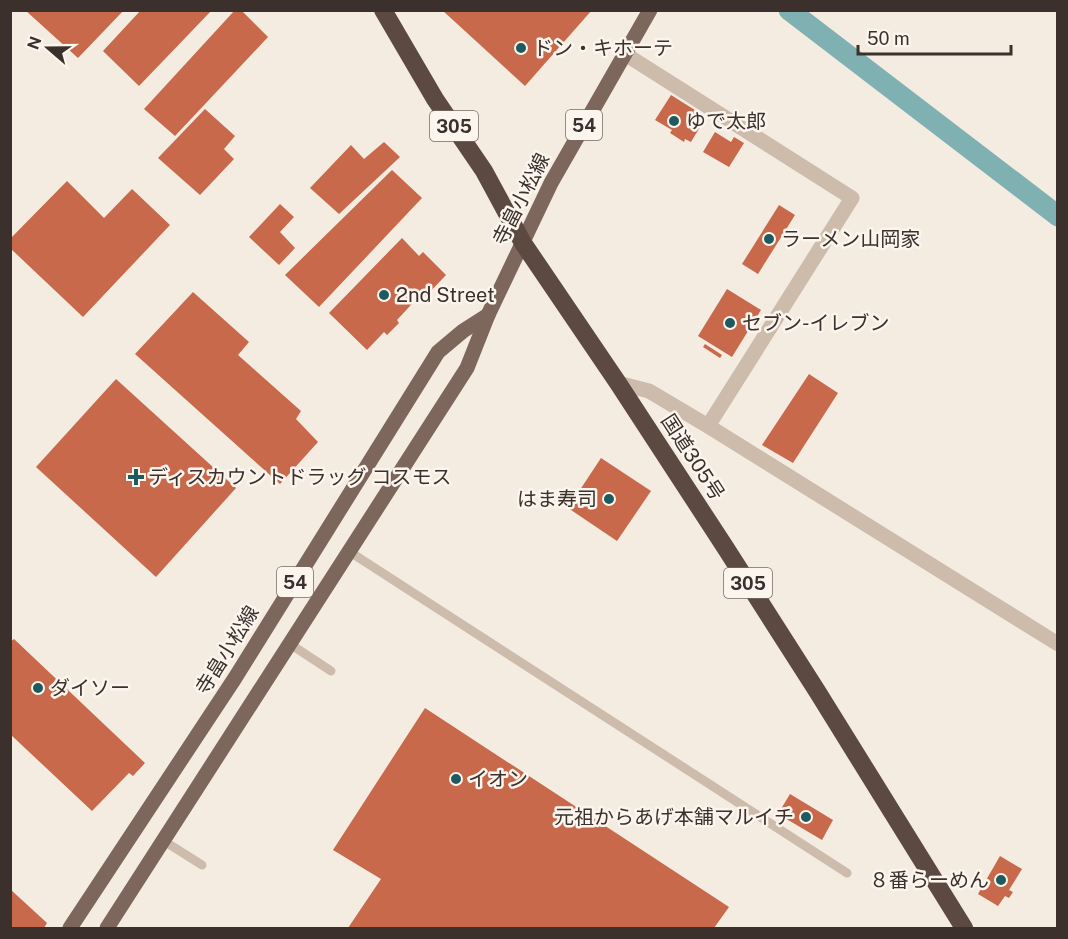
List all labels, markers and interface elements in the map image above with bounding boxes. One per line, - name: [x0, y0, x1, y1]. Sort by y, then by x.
- north arrow: [18, 18, 78, 78]
- scale bar: [858, 18, 1011, 56]
- text: 50 m: [867, 28, 910, 49]
- text: N: [23, 34, 45, 52]
- place label: ドン・キホーテ: [533, 36, 673, 60]
- marker: ドン・キホーテ: [514, 41, 528, 55]
- place label: ゆで太郎: [686, 109, 766, 133]
- road number: 54: [566, 110, 602, 140]
- road number: 305: [430, 111, 478, 141]
- marker: ゆで太郎: [667, 114, 681, 128]
- street label: 寺畠小松線: [488, 149, 554, 249]
- place label: ラーメン山岡家: [781, 227, 920, 251]
- marker: ラーメン山岡家: [762, 232, 776, 246]
- place label: 2nd Street: [396, 283, 495, 307]
- marker: 2nd Street: [377, 288, 391, 302]
- place label: セブン-イレブン: [742, 311, 890, 335]
- marker: セブン-イレブン: [723, 316, 737, 330]
- street label: 国道305号: [656, 410, 730, 504]
- place label: ディスカウントドラッグ コスモス: [148, 465, 451, 489]
- marker: ディスカウントドラッグ コスモス: [129, 470, 143, 484]
- place label: はま寿司: [517, 487, 597, 511]
- marker: はま寿司: [602, 492, 616, 506]
- road number: 54: [277, 567, 313, 597]
- road number: 305: [724, 568, 772, 598]
- street label: 寺畠小松線: [190, 601, 264, 699]
- place label: ダイソー: [50, 676, 130, 700]
- marker: ダイソー: [31, 681, 45, 695]
- place label: イオン: [468, 767, 528, 791]
- marker: イオン: [449, 772, 463, 786]
- place label: 元祖からあげ本舗マルイチ: [554, 805, 794, 829]
- marker: 元祖からあげ本舗マルイチ: [799, 810, 813, 824]
- place label: ８番らーめん: [869, 868, 989, 892]
- marker: ８番らーめん: [994, 873, 1008, 887]

